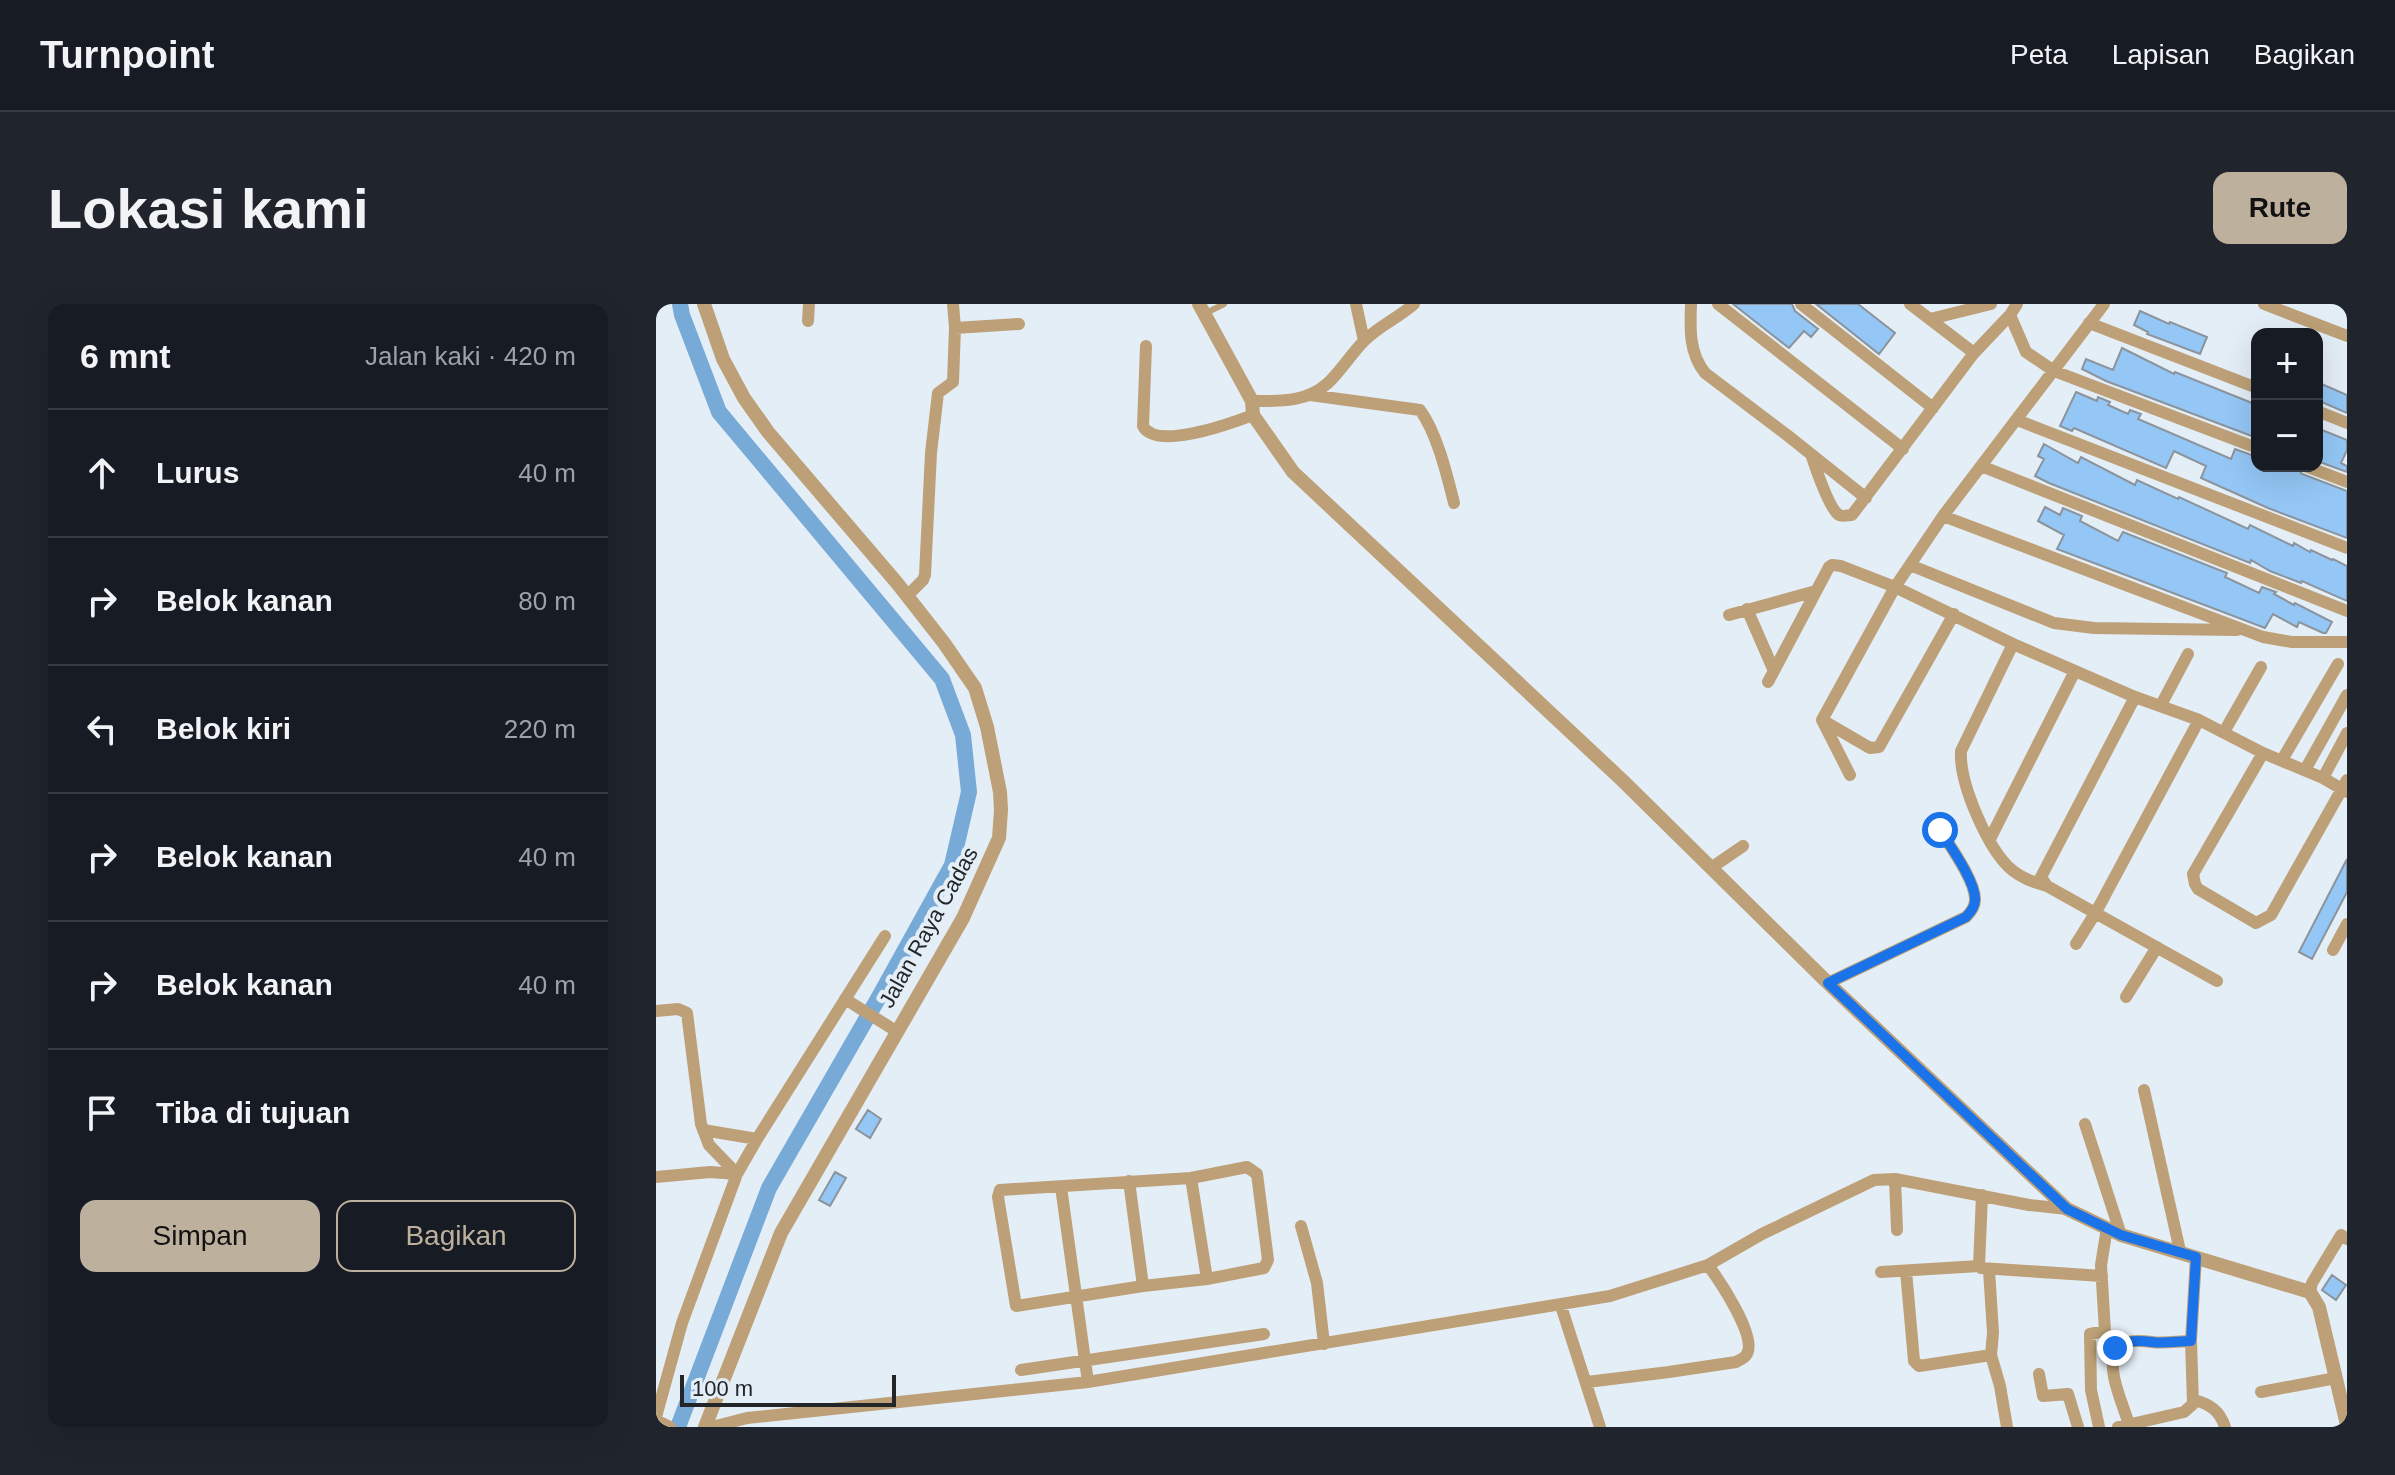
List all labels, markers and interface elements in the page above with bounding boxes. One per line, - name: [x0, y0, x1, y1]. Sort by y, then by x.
- text: Turnpoint: [40, 34, 214, 76]
- text: Peta: [2010, 39, 2068, 70]
- text: Lapisan: [2112, 39, 2210, 70]
- text: Bagikan: [2254, 39, 2355, 70]
- button: Rute: [2213, 172, 2347, 244]
- text: Lokasi kami: [48, 177, 369, 240]
- map controls: [2251, 328, 2323, 472]
- button: +: [2251, 328, 2323, 400]
- text: 6 mnt: [80, 337, 171, 375]
- text: Jalan kaki · 420 m: [365, 341, 576, 371]
- button: −: [2251, 400, 2323, 472]
- icon: ahead: [80, 451, 124, 495]
- text: Lurus: [156, 456, 239, 489]
- text: 40 m: [518, 458, 576, 488]
- icon: right: [80, 579, 124, 623]
- text: Belok kanan: [156, 584, 333, 617]
- text: 80 m: [518, 586, 576, 616]
- icon: left: [80, 707, 124, 751]
- text: Belok kiri: [156, 712, 291, 745]
- text: 220 m: [504, 714, 576, 744]
- route start: [1922, 812, 1958, 848]
- icon: right: [80, 835, 124, 879]
- text: Belok kanan: [156, 840, 333, 873]
- text: 40 m: [518, 842, 576, 872]
- street label: Jalan Raya Cadas: [874, 843, 983, 1012]
- icon: right: [80, 963, 124, 1007]
- text: Belok kanan: [156, 968, 333, 1001]
- text: 40 m: [518, 970, 576, 1000]
- icon: arrive: [80, 1091, 124, 1135]
- text: Tiba di tujuan: [156, 1096, 350, 1129]
- button: Simpan: [80, 1200, 320, 1272]
- button: Bagikan: [336, 1200, 576, 1272]
- route end: [2097, 1330, 2133, 1366]
- scale bar: [680, 1371, 896, 1407]
- text: 100 m: [692, 1376, 753, 1401]

